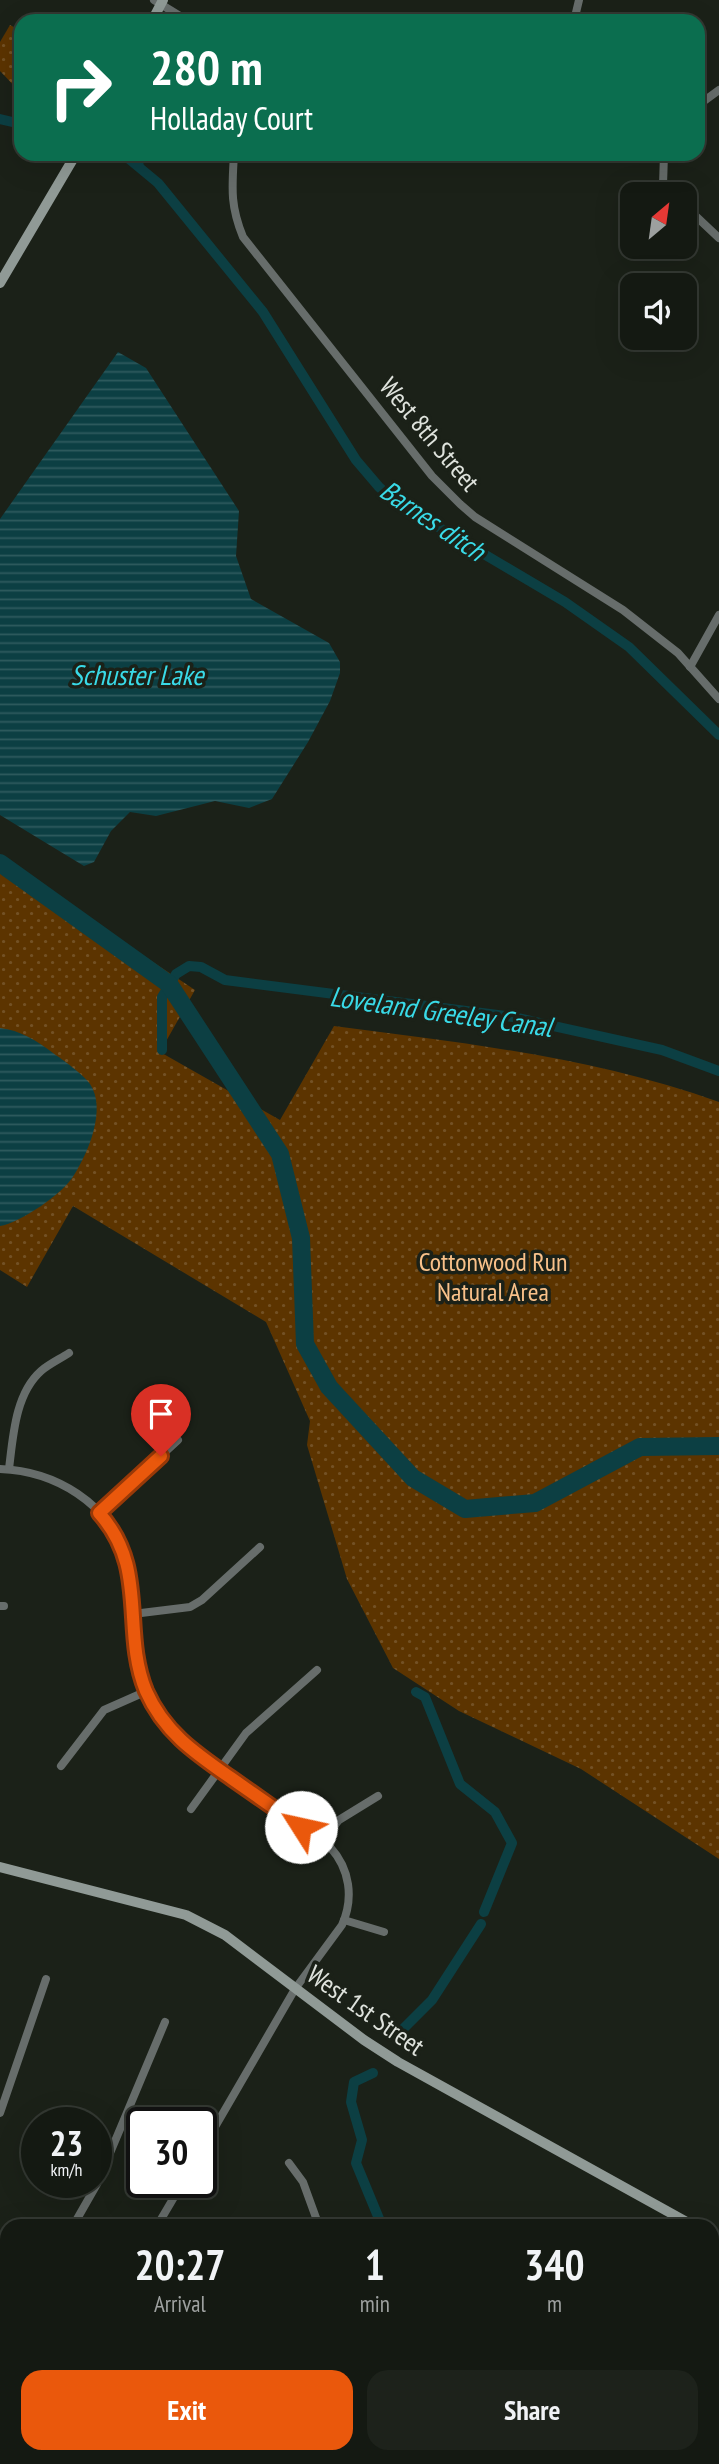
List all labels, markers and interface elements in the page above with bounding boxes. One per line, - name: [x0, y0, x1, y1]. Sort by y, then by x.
- text: 280 m: [150, 35, 263, 99]
- icon: right: [35, 42, 126, 133]
- text: Holladay Court: [150, 97, 313, 139]
- north arrow: [620, 182, 696, 259]
- map controls: [620, 182, 697, 350]
- button: sound: [620, 273, 697, 350]
- street label: West 8th Street: [373, 370, 487, 498]
- water label: Barnes ditch: [373, 471, 494, 570]
- water label: Schuster Lake: [70, 656, 206, 693]
- water label: Loveland Greeley Canal: [328, 977, 557, 1045]
- park label: Cottonwood Run Natural Area: [419, 1245, 567, 1308]
- pin: [131, 1384, 191, 1456]
- icon: arrive: [142, 1395, 180, 1433]
- position arrow: [264, 1790, 338, 1864]
- street label: West 1st Street: [301, 1958, 431, 2062]
- speed limit sign: 30: [126, 2107, 217, 2198]
- text: 23: [50, 2120, 83, 2166]
- text: km/h: [51, 2158, 82, 2181]
- text: 20:27: [134, 2237, 225, 2292]
- text: 1: [365, 2237, 385, 2292]
- text: 340: [524, 2237, 585, 2292]
- text: Arrival: [154, 2289, 206, 2318]
- text: min: [360, 2289, 390, 2318]
- text: m: [547, 2289, 562, 2318]
- button: Exit: [21, 2370, 353, 2450]
- button: Share: [367, 2370, 698, 2450]

